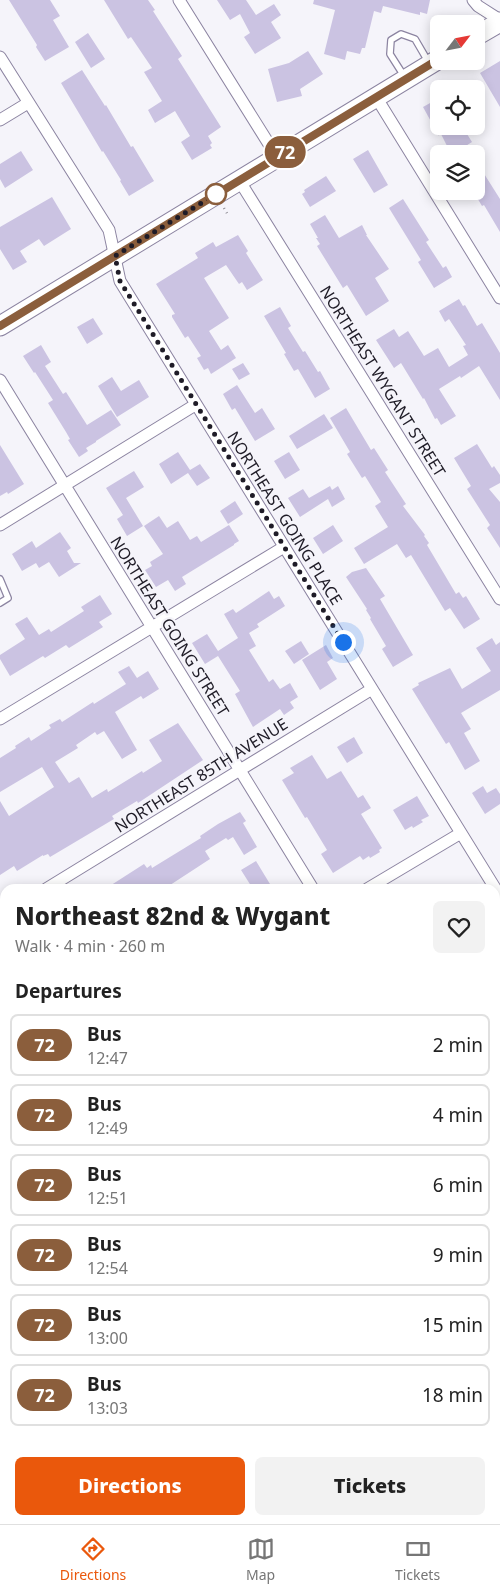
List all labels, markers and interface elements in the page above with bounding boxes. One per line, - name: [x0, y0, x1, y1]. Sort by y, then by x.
- north arrow: [430, 15, 485, 70]
- map controls: [430, 15, 485, 200]
- button: locate: [430, 80, 485, 135]
- line badge: 72: [262, 136, 308, 168]
- text: 72: [275, 140, 295, 164]
- button: layers: [430, 145, 485, 200]
- unlabelled marker: [205, 183, 227, 205]
- street label: NORTHEAST WYGANT STREET: [315, 281, 451, 481]
- street label: NORTHEAST GOING PLACE: [222, 427, 348, 609]
- street label: NORTHEAST GOING STREET: [106, 532, 235, 720]
- your location: [331, 630, 356, 655]
- street label: NORTHEAST 85TH AVENUE: [110, 713, 292, 837]
- text: Northeast 82nd & Wygant: [15, 899, 330, 932]
- button: heart: [433, 901, 485, 953]
- text: Walk · 4 min · 260 m: [15, 935, 165, 957]
- text: Departures: [15, 978, 122, 1004]
- text: Bus: [87, 1021, 122, 1047]
- text: 2 min: [433, 1032, 483, 1058]
- text: 72: [34, 1033, 55, 1057]
- text: 12:47: [87, 1047, 128, 1069]
- text: Bus: [87, 1091, 122, 1117]
- text: 4 min: [433, 1102, 483, 1128]
- text: 72: [34, 1103, 55, 1127]
- text: 12:49: [87, 1117, 128, 1139]
- text: Bus: [87, 1161, 122, 1187]
- text: 6 min: [433, 1172, 483, 1198]
- text: 72: [34, 1173, 55, 1197]
- text: 12:51: [87, 1187, 128, 1209]
- text: Bus: [87, 1231, 122, 1257]
- text: 9 min: [433, 1242, 483, 1268]
- text: 72: [34, 1243, 55, 1267]
- text: 12:54: [87, 1257, 128, 1279]
- text: Bus: [87, 1301, 122, 1327]
- text: 15 min: [422, 1312, 483, 1338]
- text: 72: [34, 1313, 55, 1337]
- text: 13:00: [87, 1327, 128, 1349]
- text: Bus: [87, 1371, 122, 1397]
- text: 18 min: [422, 1382, 483, 1408]
- text: 72: [34, 1383, 55, 1407]
- text: 13:03: [87, 1397, 128, 1419]
- button: Directions: [15, 1457, 245, 1515]
- button: Tickets: [255, 1457, 485, 1515]
- tab: Directions: [60, 1535, 126, 1584]
- tab: Map: [246, 1535, 275, 1584]
- tab: Tickets: [395, 1535, 440, 1584]

